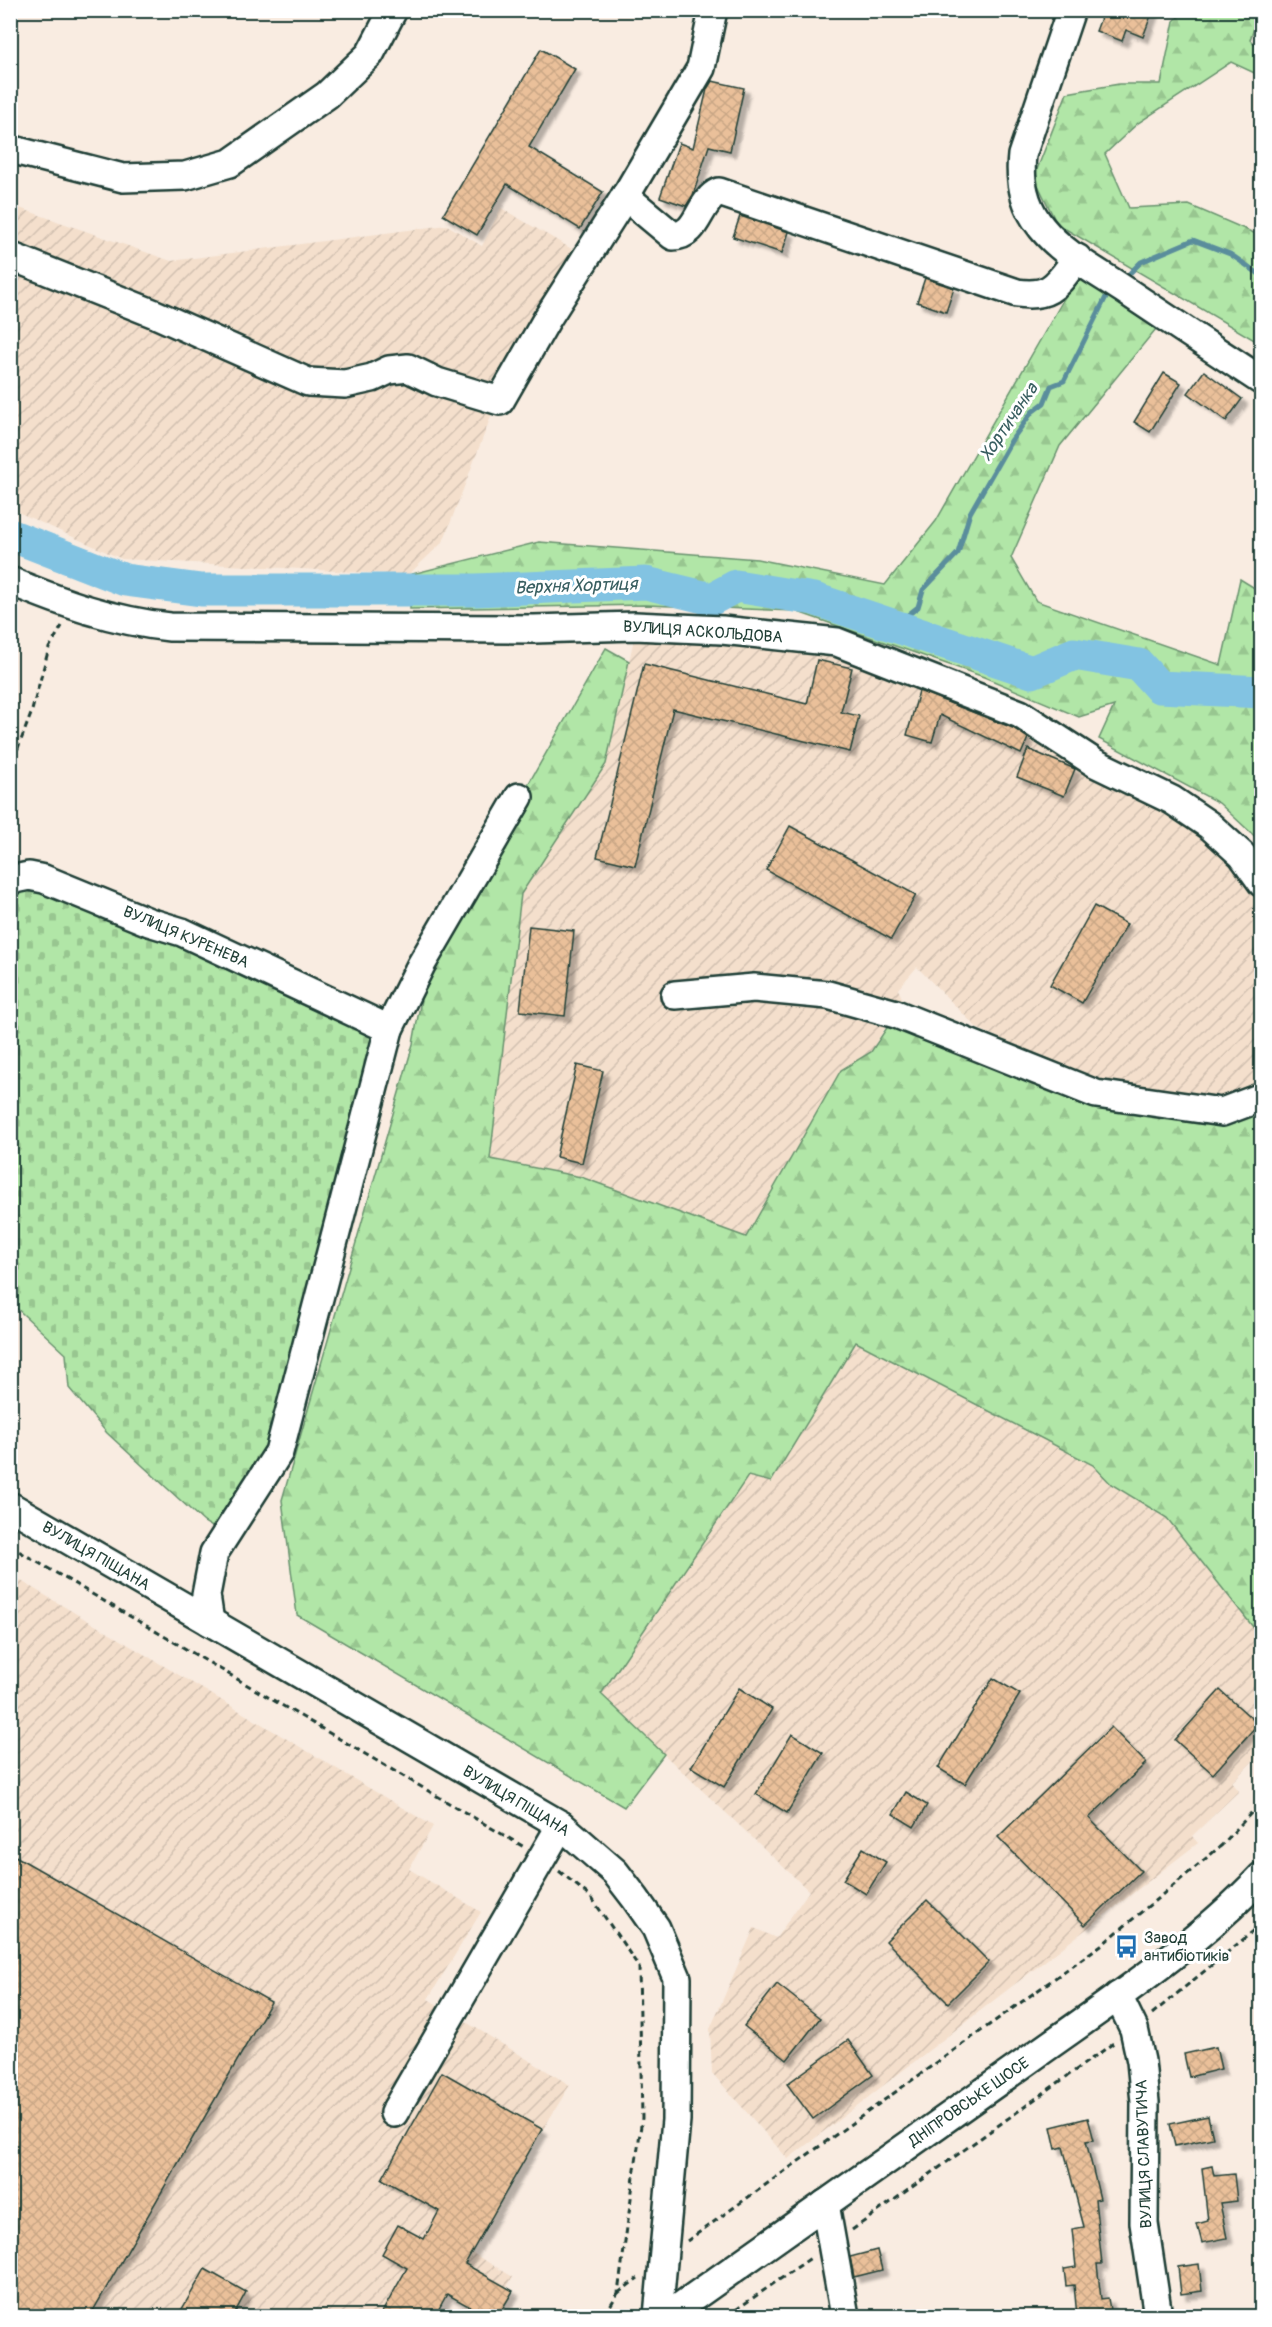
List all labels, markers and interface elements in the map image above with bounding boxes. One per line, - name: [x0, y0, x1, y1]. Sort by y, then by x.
- water label: Хортичанка: [975, 377, 1044, 465]
- water label: Верхня Хортиця: [514, 572, 639, 600]
- street label: ВУЛИЦЯ АСКОЛЬДОВА: [623, 616, 783, 648]
- street label: ВУЛИЦЯ КУРЕНЕВА: [120, 901, 252, 973]
- street label: ВУЛИЦЯ ПІЩАНА: [39, 1517, 153, 1595]
- street label: ВУЛИЦЯ ПІЩАНА: [459, 1761, 573, 1841]
- place label: Завод антибіотиків: [1144, 1928, 1229, 1966]
- bus stop icon: Завод антибіотиків: [1113, 1934, 1139, 1960]
- street label: ДНІПРОВСЬКЕ ШОСЕ: [904, 2053, 1033, 2152]
- street label: ВУЛИЦЯ СЛАВУТИЧА: [1131, 2079, 1157, 2229]

